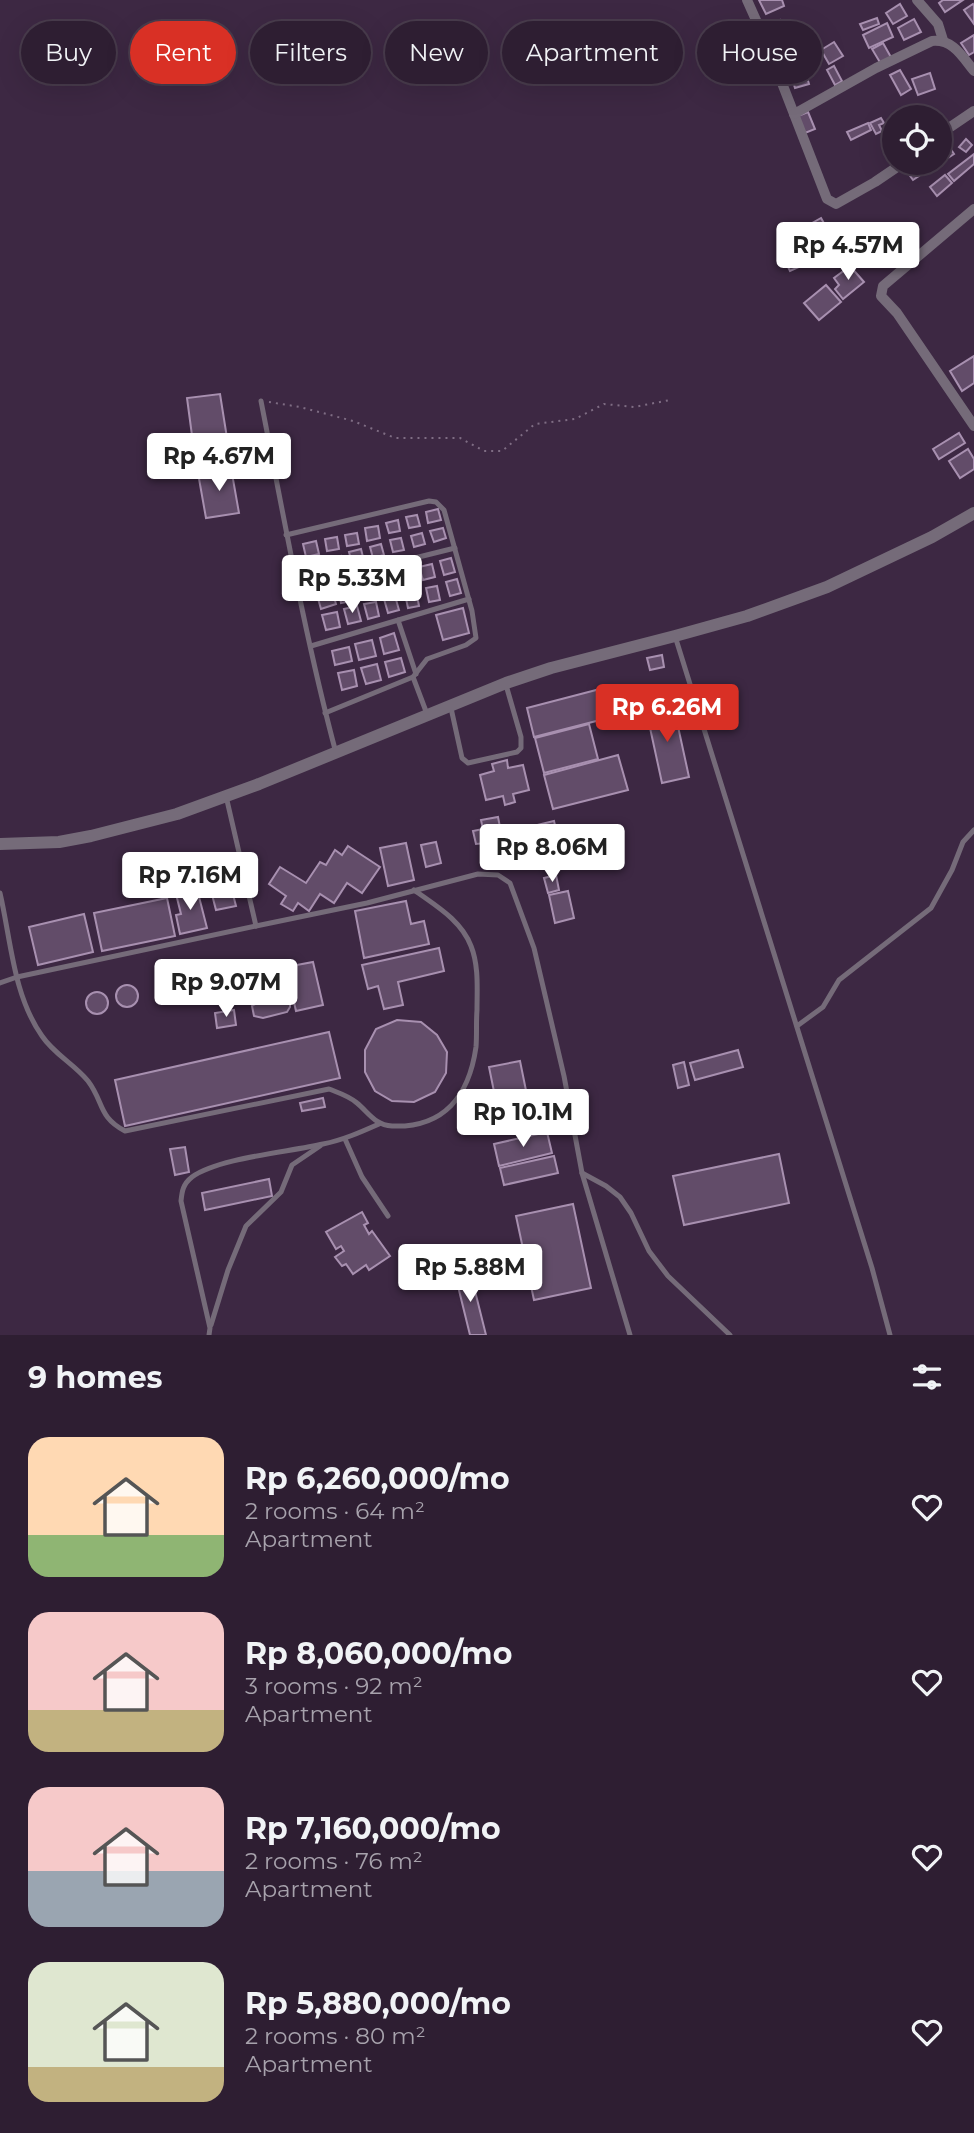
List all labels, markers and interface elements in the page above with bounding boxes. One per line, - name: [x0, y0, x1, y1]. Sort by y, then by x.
- chip: Buy: [21, 21, 116, 84]
- chip: Rent: [130, 21, 236, 84]
- chip: Filters: [250, 21, 371, 84]
- chip: New: [385, 21, 488, 84]
- chip: Apartment: [502, 21, 683, 84]
- chip: House: [697, 21, 822, 84]
- map controls: [882, 105, 952, 175]
- button: locate: [882, 105, 952, 175]
- pin: Rp 4.57M: [776, 222, 920, 282]
- text: Rp 4.57M: [792, 231, 904, 259]
- pin: Rp 4.67M: [147, 434, 291, 493]
- text: Rp 4.67M: [163, 442, 275, 470]
- pin: Rp 5.33M: [280, 556, 424, 615]
- text: Rp 5.33M: [298, 564, 406, 592]
- pin: Rp 6.26M: [595, 684, 739, 744]
- text: Rp 6.26M: [612, 693, 722, 721]
- pin: Rp 8.06M: [480, 824, 624, 884]
- text: Rp 8.06M: [496, 833, 608, 861]
- pin: Rp 7.16M: [118, 852, 262, 912]
- text: Rp 7.16M: [138, 861, 242, 889]
- pin: Rp 9.07M: [154, 960, 298, 1019]
- text: Rp 9.07M: [170, 968, 282, 996]
- pin: Rp 10.1M: [451, 1090, 595, 1149]
- text: Rp 10.1M: [473, 1098, 573, 1126]
- pin: Rp 5.88M: [398, 1244, 542, 1304]
- text: Rp 5.88M: [414, 1253, 526, 1281]
- icon: filters: [908, 1358, 946, 1396]
- text: 9 homes: [28, 1359, 163, 1396]
- text: Rp 6,260,000/mo: [245, 1460, 510, 1497]
- icon: home: [84, 1465, 168, 1549]
- icon: heart: [908, 1488, 946, 1526]
- text: 2 rooms · 64 m²: [245, 1497, 425, 1525]
- text: Apartment: [245, 1525, 373, 1553]
- text: Rp 8,060,000/mo: [245, 1635, 512, 1672]
- icon: home: [84, 1640, 168, 1724]
- icon: heart: [908, 1663, 946, 1701]
- text: 3 rooms · 92 m²: [245, 1672, 423, 1700]
- text: Apartment: [245, 1700, 373, 1728]
- text: Rp 7,160,000/mo: [245, 1810, 501, 1847]
- icon: home: [84, 1815, 168, 1899]
- icon: heart: [908, 1838, 946, 1876]
- text: 2 rooms · 76 m²: [245, 1847, 423, 1875]
- text: Apartment: [245, 1875, 373, 1903]
- text: Rp 5,880,000/mo: [245, 1985, 511, 2022]
- icon: home: [84, 1990, 168, 2074]
- icon: heart: [908, 2013, 946, 2051]
- text: 2 rooms · 80 m²: [245, 2022, 426, 2050]
- text: Apartment: [245, 2050, 373, 2078]

